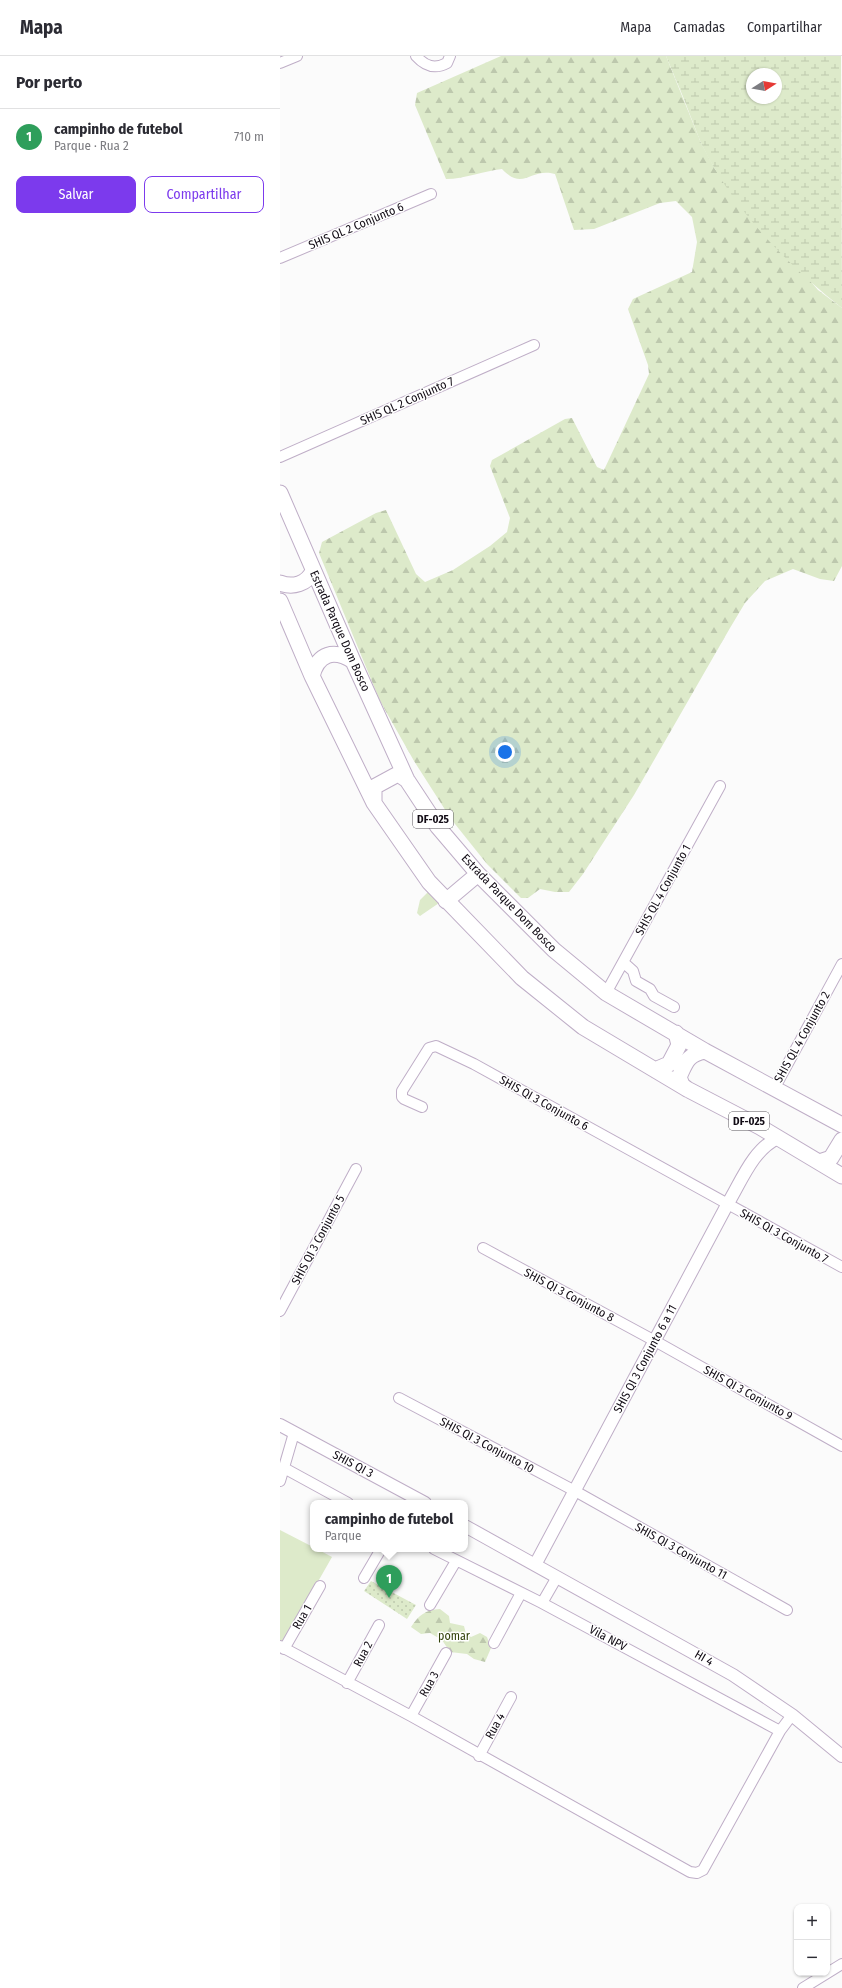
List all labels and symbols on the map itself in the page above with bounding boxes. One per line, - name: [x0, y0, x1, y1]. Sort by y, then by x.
- north arrow: [746, 68, 782, 104]
- street label: SHIS QL 2 Conjunto 6: [306, 200, 406, 252]
- street label: SHIS QL 2 Conjunto 7: [358, 374, 456, 428]
- street label: Estrada Parque Dom Bosco: [307, 568, 373, 694]
- your location: [495, 742, 515, 762]
- road number: DF-025: [413, 810, 453, 828]
- street label: SHIS QL 4 Conjunto 1: [632, 842, 694, 938]
- street label: Estrada Parque Dom Bosco: [459, 851, 559, 955]
- street label: SHIS QL 4 Conjunto 2: [771, 989, 833, 1085]
- street label: SHIS QI 3 Conjunto 6: [497, 1073, 591, 1133]
- road number: DF-025: [729, 1112, 769, 1130]
- street label: SHIS QI 3 Conjunto 5: [288, 1192, 348, 1287]
- street label: SHIS QI 3 Conjunto 7: [737, 1206, 831, 1266]
- street label: SHIS QI 3 Conjunto 8: [522, 1265, 616, 1325]
- street label: SHIS QI 3 Conjunto 6 a 11: [611, 1303, 679, 1415]
- street label: SHIS QI 3 Conjunto 9: [701, 1363, 795, 1423]
- street label: SHIS QI 3 Conjunto 10: [437, 1414, 537, 1476]
- street label: SHIS QI 3: [330, 1447, 376, 1481]
- street label: SHIS QI 3 Conjunto 11: [633, 1520, 729, 1582]
- pin: 1: [376, 1565, 402, 1598]
- street label: Rua 1: [289, 1602, 315, 1632]
- street label: Vila NPV: [587, 1622, 630, 1654]
- park label: pomar: [438, 1629, 471, 1643]
- street label: Rua 2: [351, 1639, 375, 1669]
- street label: HI 4: [692, 1647, 716, 1669]
- street label: Rua 3: [416, 1669, 442, 1699]
- street label: Rua 4: [482, 1710, 508, 1741]

